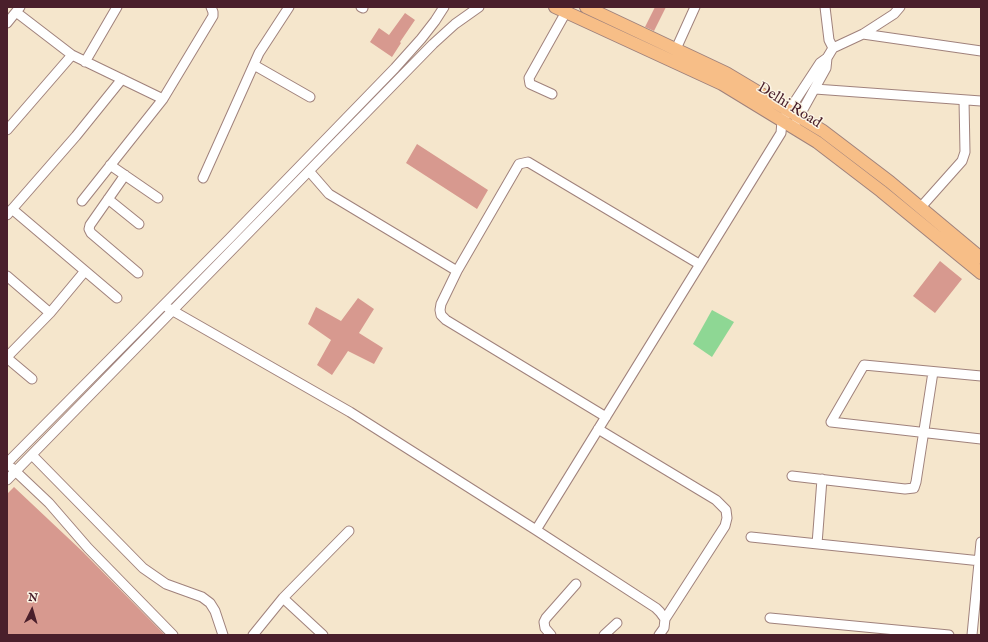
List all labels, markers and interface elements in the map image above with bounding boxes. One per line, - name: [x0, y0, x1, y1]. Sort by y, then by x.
- street label: Delhi Road: [754, 79, 824, 133]
- north arrow: [12, 590, 52, 630]
- text: N: [28, 591, 38, 605]

